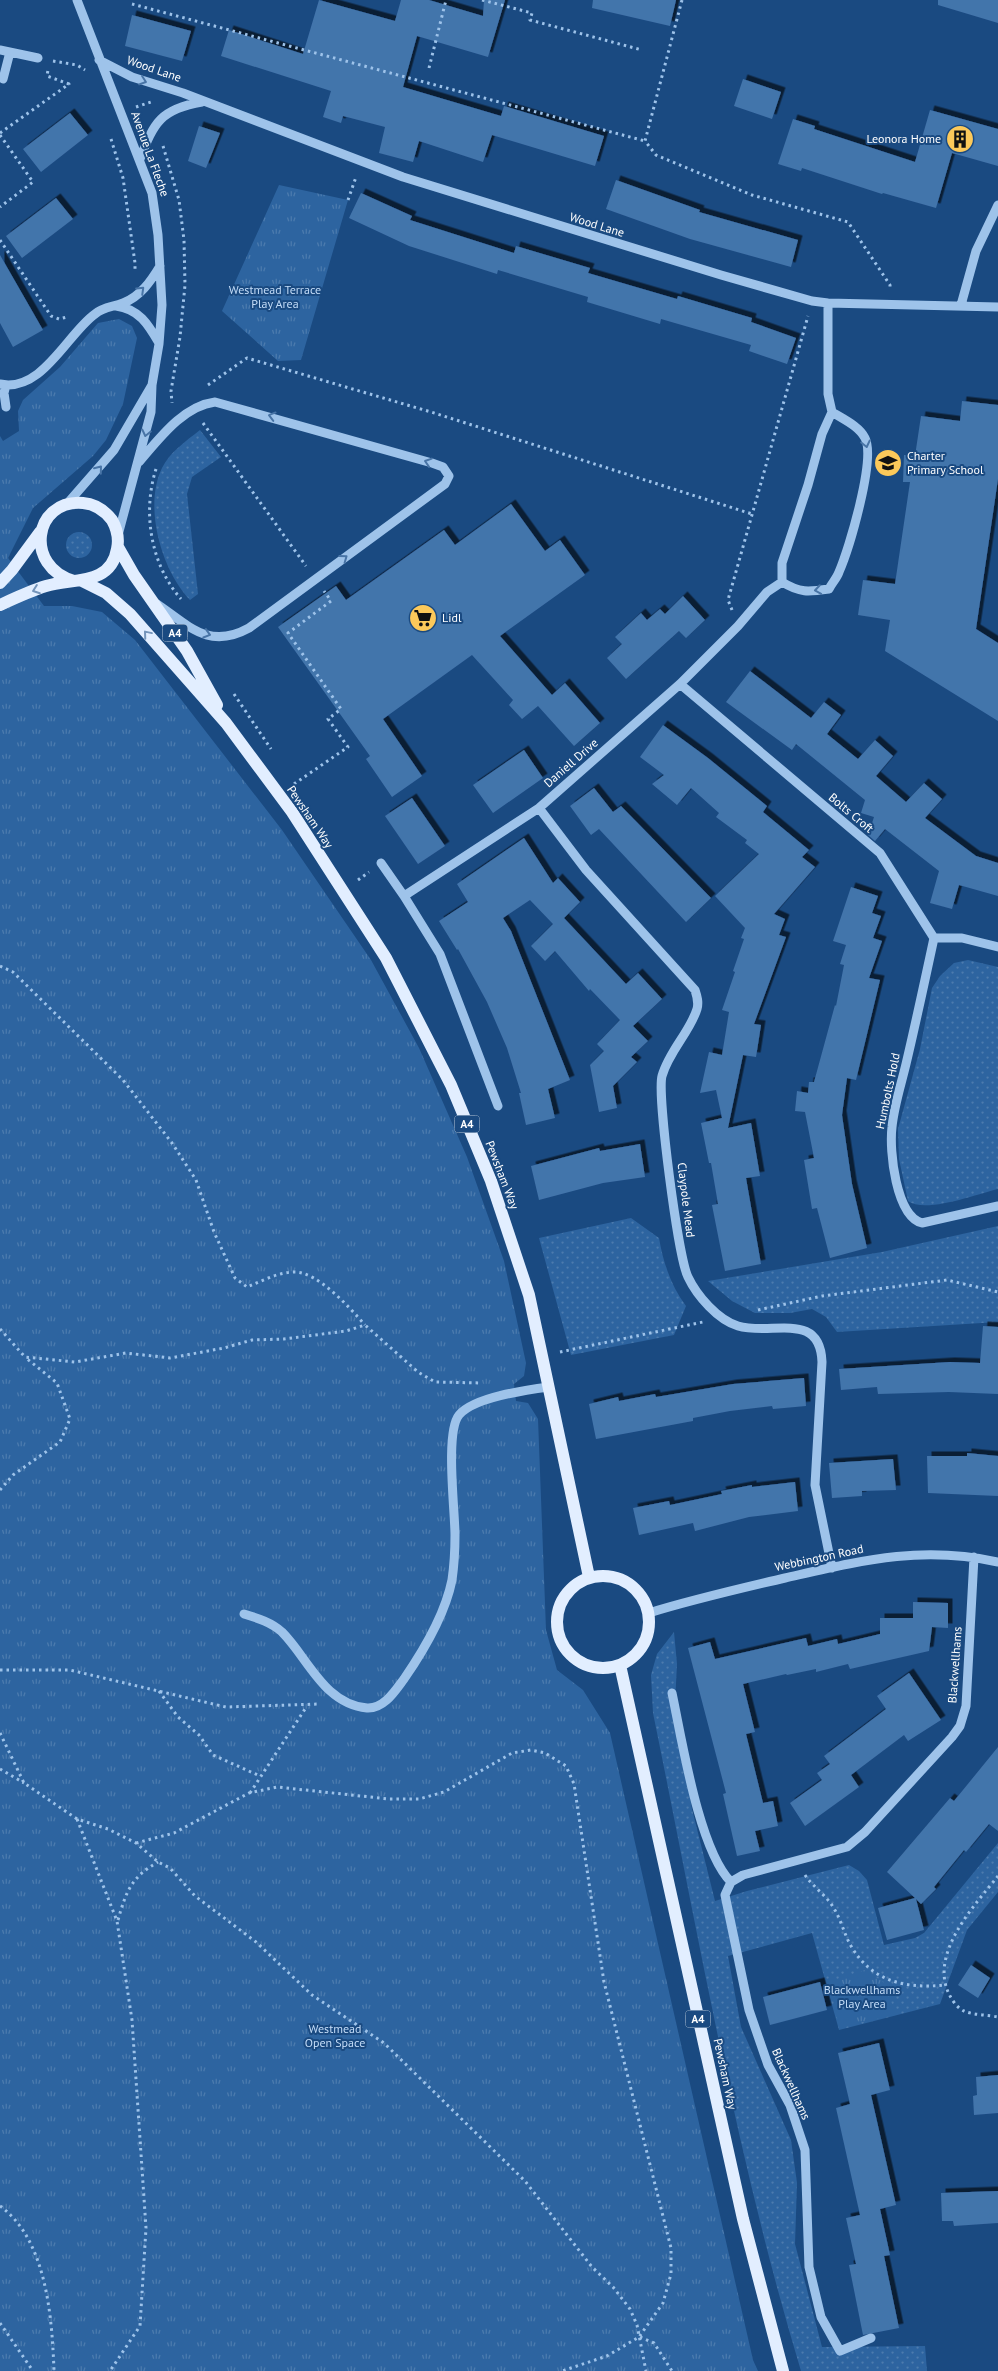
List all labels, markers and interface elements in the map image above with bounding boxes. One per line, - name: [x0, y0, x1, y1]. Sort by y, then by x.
- street label: Wood Lane: [125, 52, 183, 85]
- one-way arrow: [138, 75, 147, 85]
- street label: Avenue La Fleche: [128, 109, 173, 198]
- building icon: Leonora Home: [945, 124, 975, 154]
- place label: Leonora Home: [867, 131, 941, 146]
- street label: Wood Lane: [568, 209, 626, 240]
- park label: Westmead Terrace Play Area: [229, 282, 321, 311]
- one-way arrow: [136, 287, 145, 296]
- one-way arrow: [268, 412, 276, 422]
- one-way arrow: [141, 428, 152, 437]
- one-way arrow: [860, 440, 871, 449]
- school or university icon: Charter Primary School: [873, 448, 903, 478]
- place label: Charter Primary School: [907, 448, 984, 477]
- one-way arrow: [424, 457, 432, 467]
- one-way arrow: [93, 466, 101, 475]
- one-way arrow: [338, 555, 347, 564]
- one-way arrow: [32, 583, 41, 594]
- one-way arrow: [814, 585, 822, 595]
- supermarket icon: Lidl: [408, 603, 438, 633]
- place label: Lidl: [442, 610, 462, 625]
- road number: A4: [162, 624, 188, 641]
- one-way arrow: [202, 629, 210, 639]
- one-way arrow: [145, 631, 153, 640]
- street label: Daniell Drive: [541, 735, 601, 790]
- street label: Pewsham Way: [284, 783, 337, 851]
- street label: Bolts Croft: [826, 790, 877, 836]
- street label: Humbolts Hold: [872, 1051, 903, 1130]
- road number: A4: [454, 1116, 480, 1132]
- street label: Pewsham Way: [483, 1138, 523, 1212]
- street label: Claypole Mead: [674, 1161, 699, 1238]
- street label: Webbington Road: [773, 1541, 865, 1574]
- street label: Blackwellhams: [944, 1626, 965, 1704]
- park label: Blackwellhams Play Area: [824, 1982, 900, 2011]
- road number: A4: [686, 2010, 710, 2028]
- park label: Westmead Open Space: [305, 2021, 365, 2050]
- street label: Pewsham Way: [711, 2037, 740, 2111]
- street label: Blackwellhams: [769, 2046, 814, 2122]

